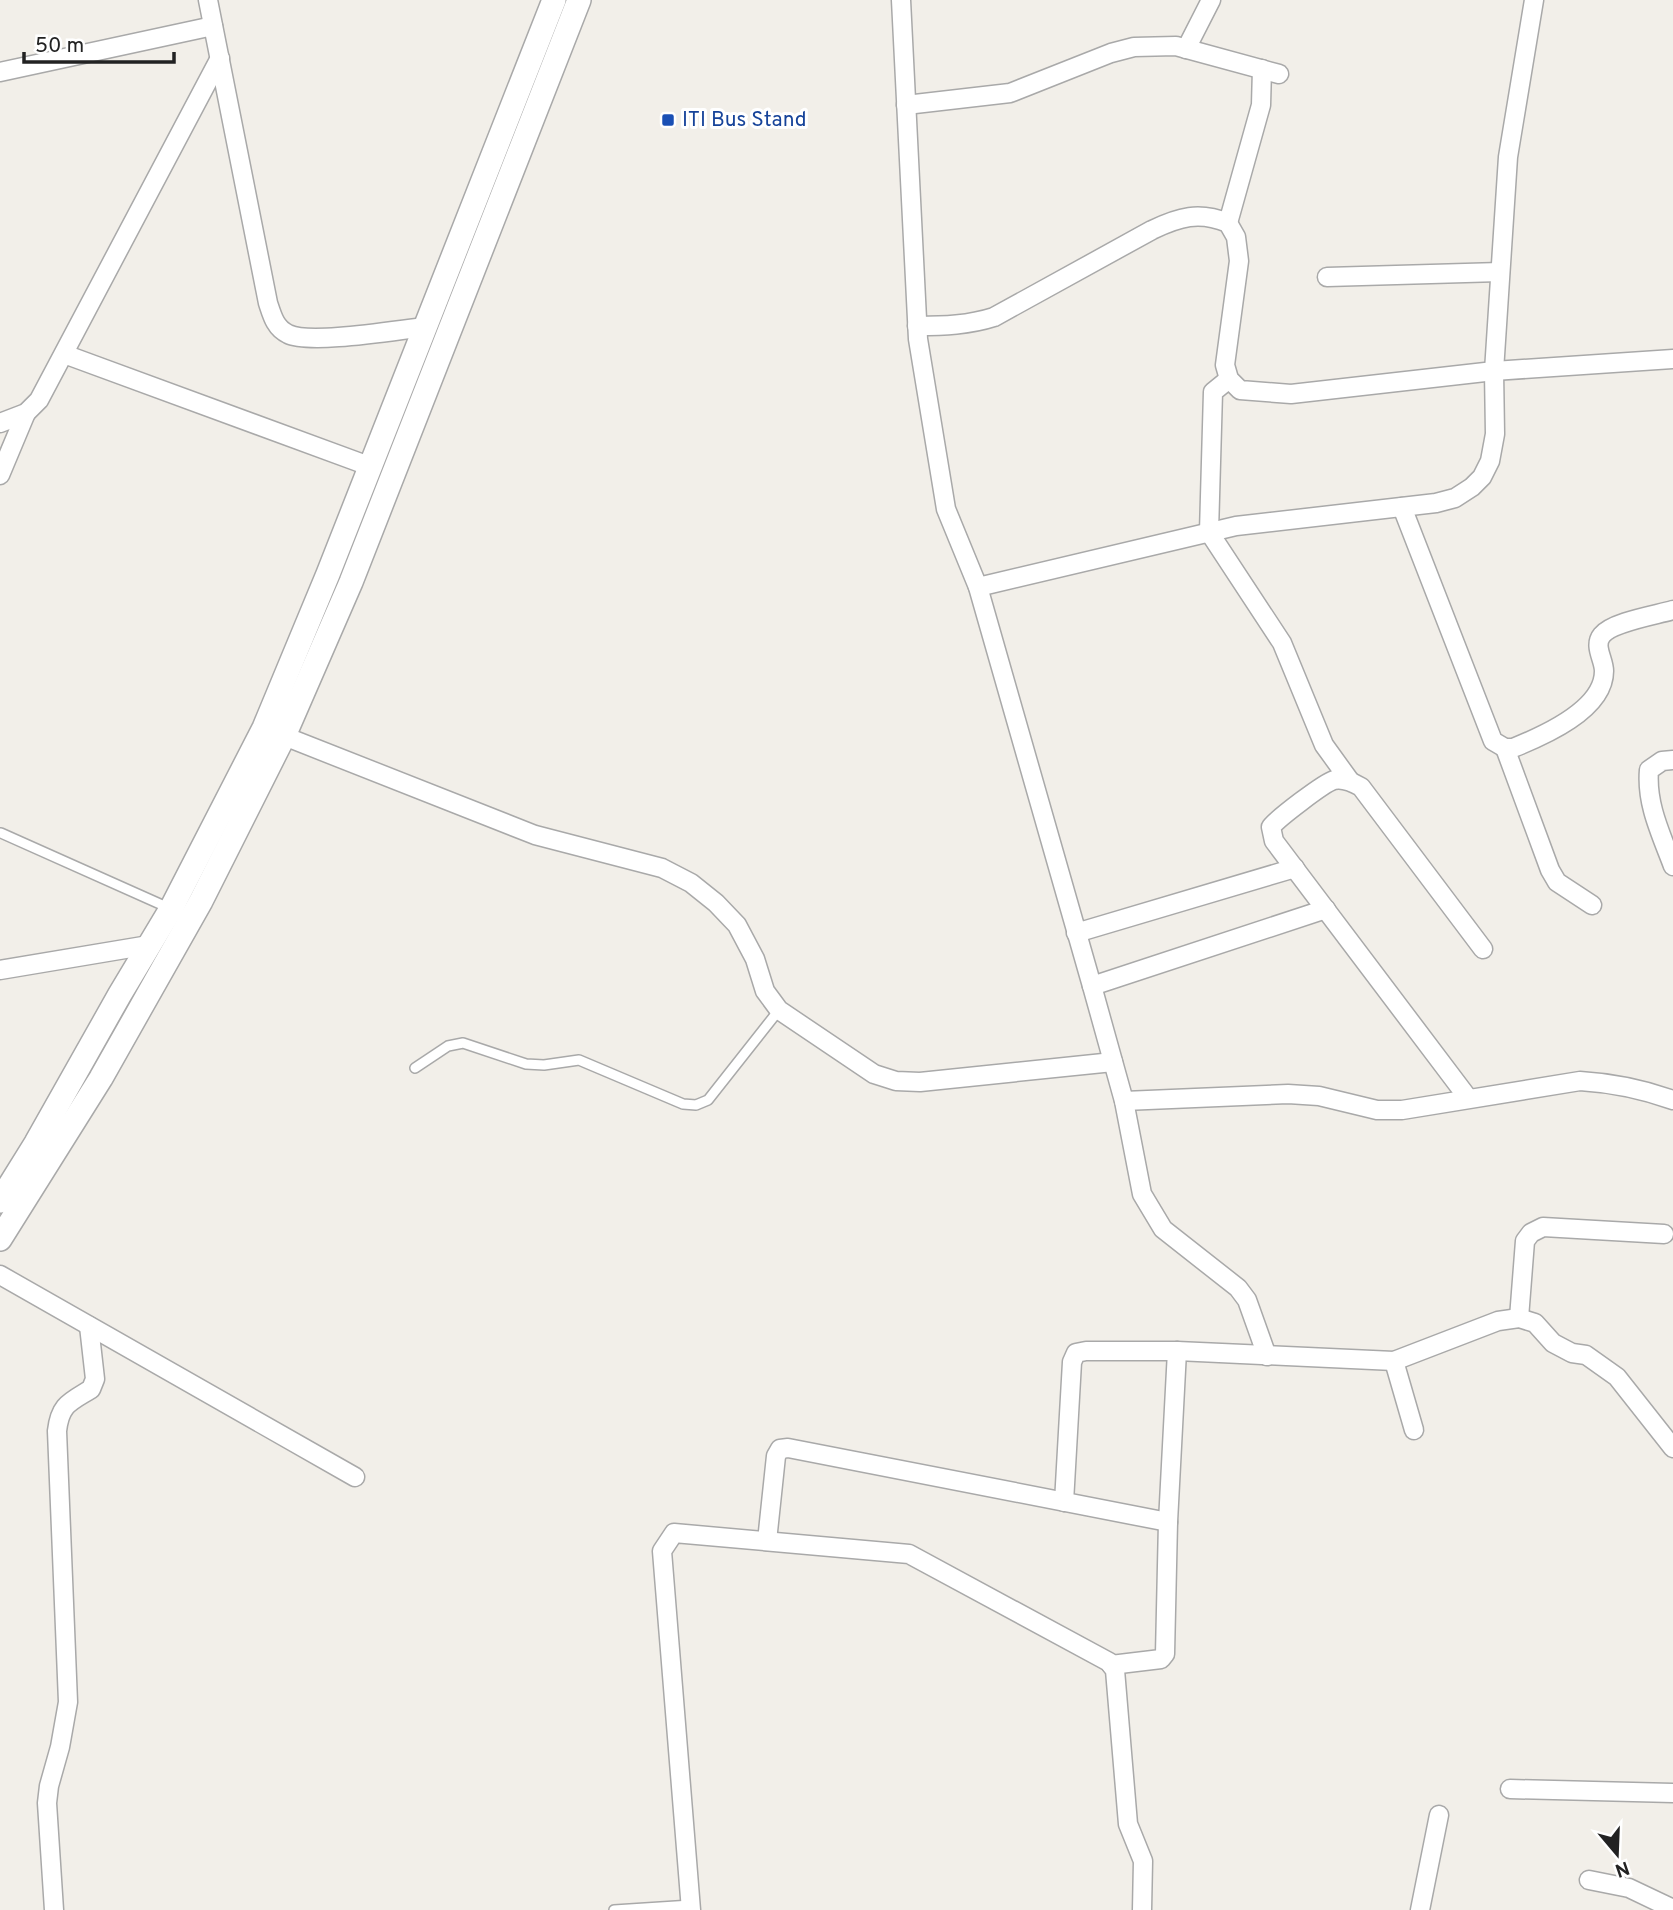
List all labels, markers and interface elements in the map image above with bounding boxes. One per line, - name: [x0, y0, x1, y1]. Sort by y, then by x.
- scale bar: [24, 21, 175, 65]
- text: 50 m: [35, 33, 84, 60]
- place label: ITI Bus Stand: [682, 107, 807, 134]
- marker: ITI Bus Stand: [660, 112, 676, 128]
- north arrow: [1582, 1819, 1652, 1889]
- text: N: [1612, 1855, 1632, 1882]

